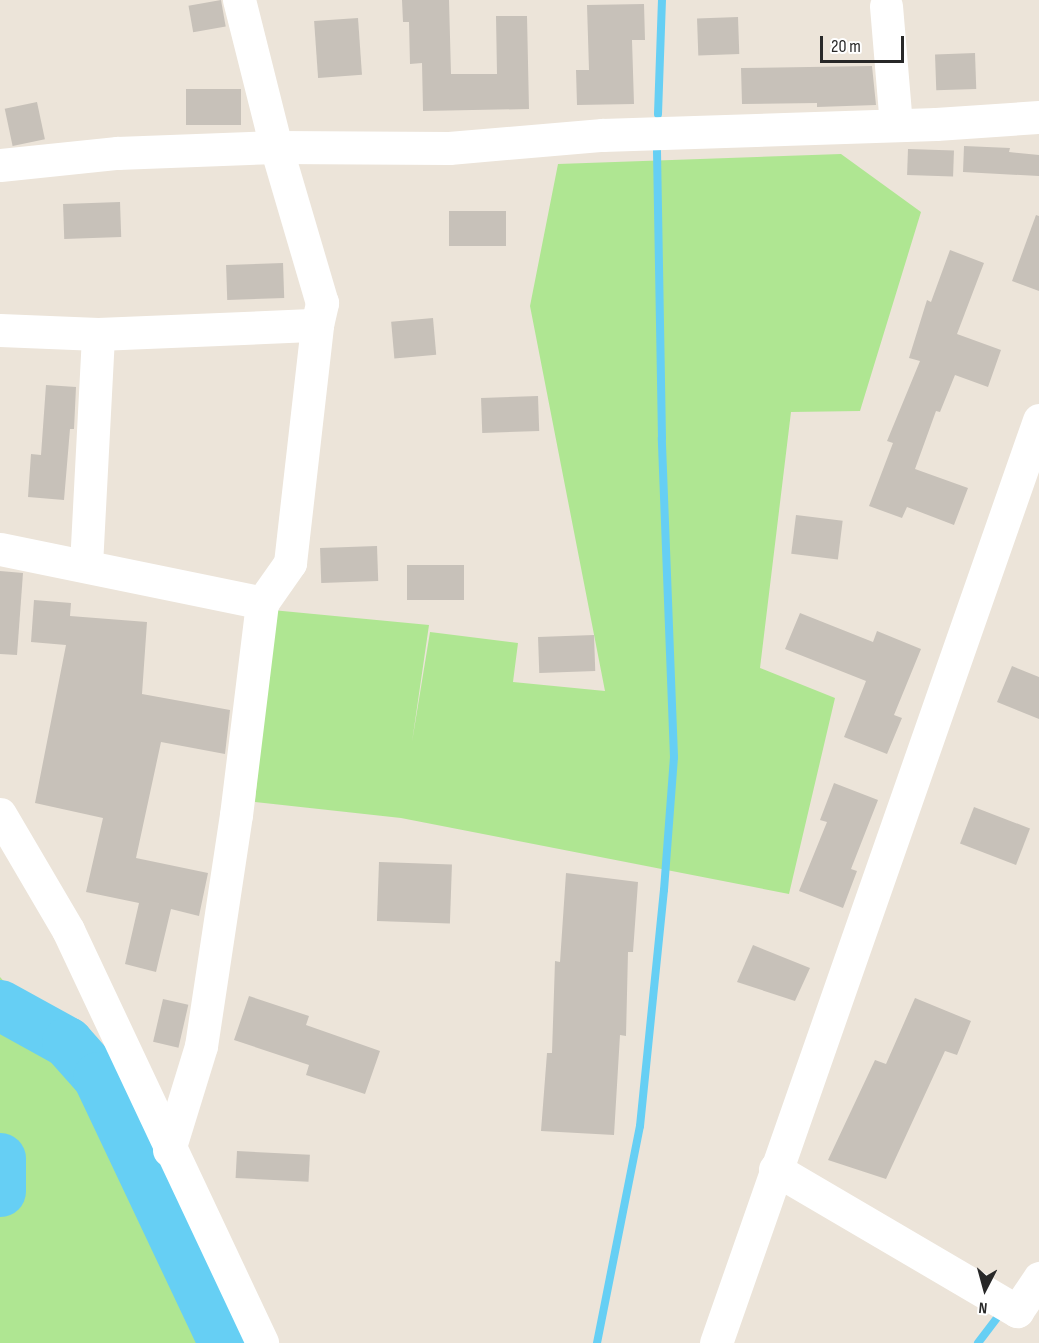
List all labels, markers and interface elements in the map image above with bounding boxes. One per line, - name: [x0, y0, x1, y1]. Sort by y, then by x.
- scale bar: [823, 24, 907, 62]
- text: 20 m: [831, 36, 861, 57]
- north arrow: [955, 1259, 1015, 1319]
- text: N: [978, 1298, 988, 1317]

